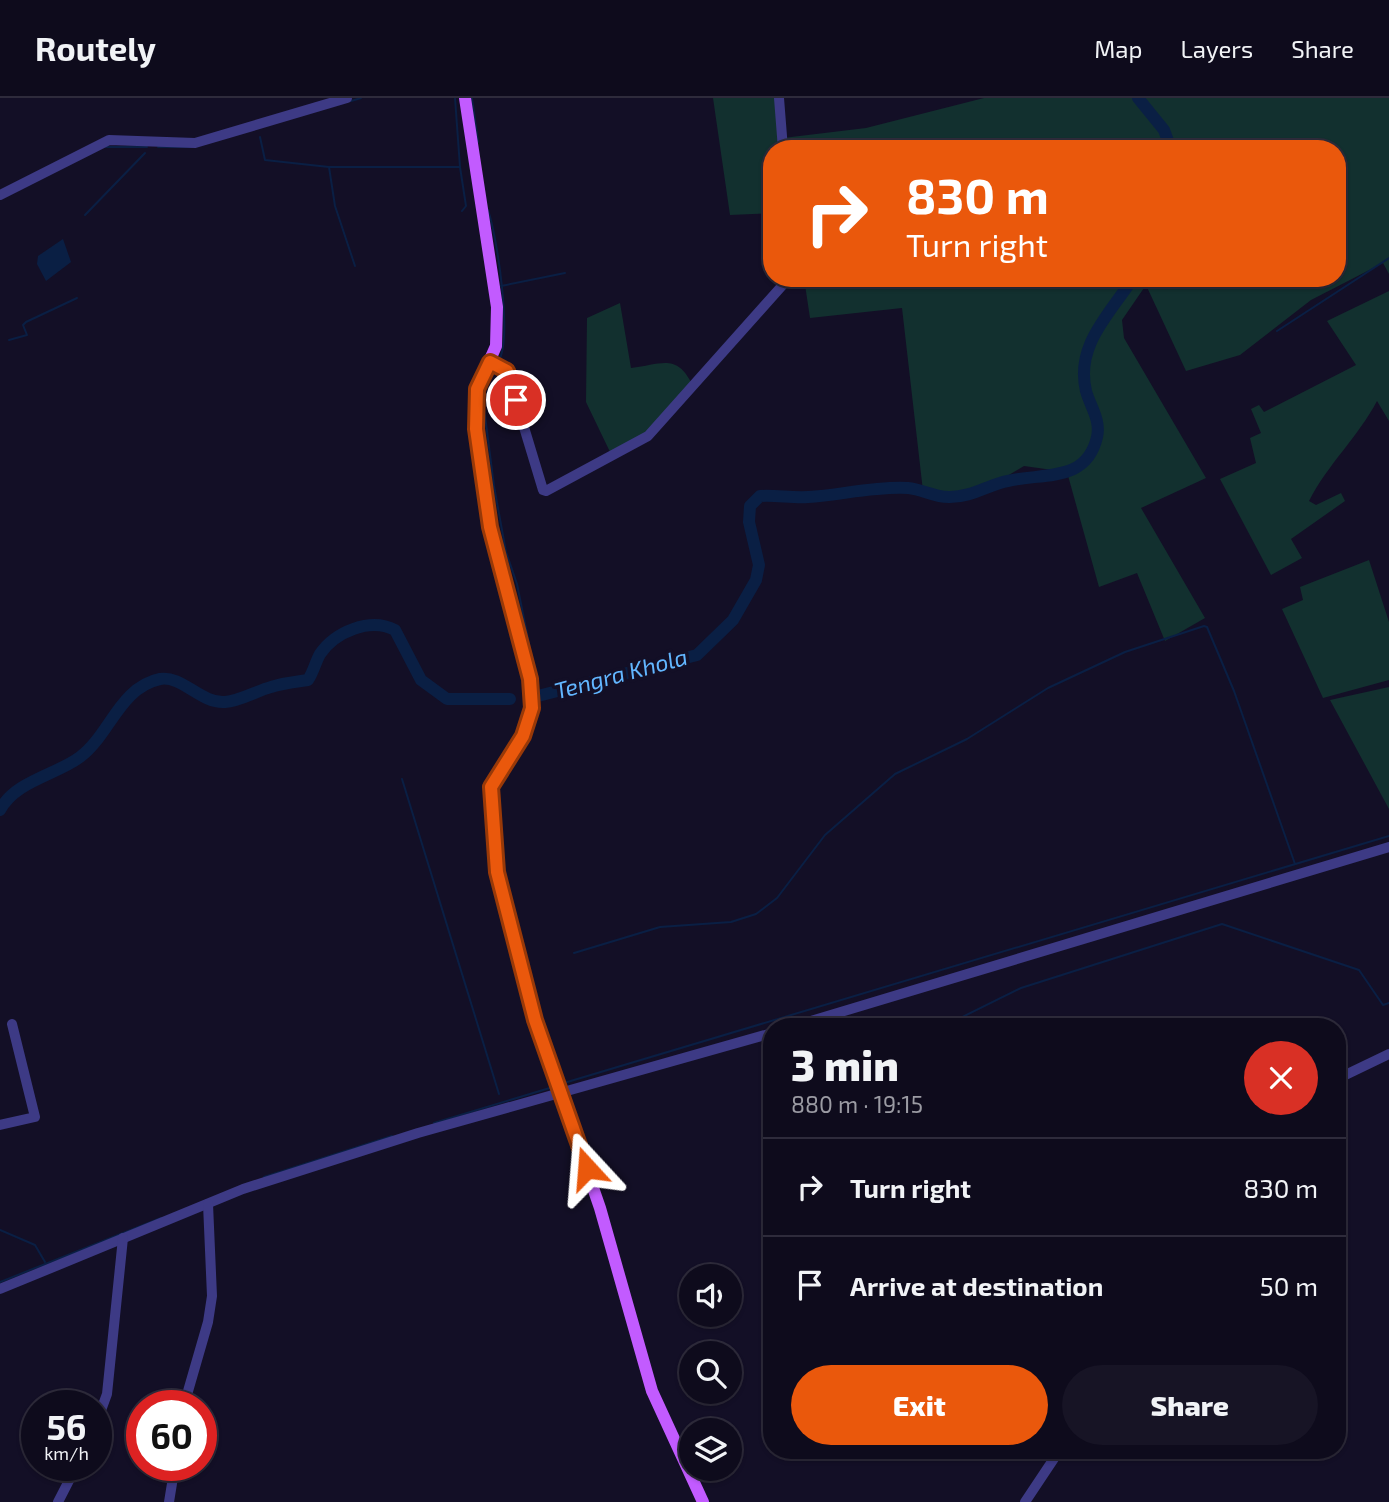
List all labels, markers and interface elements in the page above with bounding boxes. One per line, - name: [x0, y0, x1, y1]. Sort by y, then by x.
- text: Routely: [35, 28, 156, 68]
- text: Map: [1094, 34, 1142, 63]
- text: Layers: [1180, 34, 1253, 63]
- text: Share: [1291, 34, 1354, 63]
- text: 830 m: [906, 165, 1049, 224]
- icon: right: [791, 168, 882, 259]
- text: Turn right: [906, 225, 1048, 263]
- pin: [486, 370, 546, 430]
- icon: arrive: [497, 381, 535, 419]
- water label: Tengra Khola: [551, 642, 690, 704]
- text: 3 min: [791, 1039, 899, 1089]
- button: close: [1244, 1041, 1318, 1115]
- text: 880 m · 19:15: [791, 1090, 923, 1118]
- position arrow: [550, 1131, 624, 1205]
- icon: right: [791, 1168, 829, 1206]
- text: Turn right: [850, 1172, 971, 1203]
- text: 830 m: [1244, 1172, 1318, 1203]
- map controls: [679, 1264, 742, 1481]
- button: sound: [679, 1264, 742, 1327]
- icon: arrive: [791, 1266, 829, 1304]
- text: Arrive at destination: [850, 1270, 1103, 1301]
- text: 50 m: [1260, 1270, 1318, 1301]
- button: search: [679, 1341, 742, 1404]
- button: Exit: [791, 1365, 1048, 1445]
- button: Share: [1062, 1365, 1318, 1445]
- speed limit sign: 60: [126, 1390, 217, 1481]
- text: 56: [47, 1405, 86, 1447]
- button: layers: [679, 1418, 742, 1481]
- text: km/h: [44, 1442, 89, 1464]

